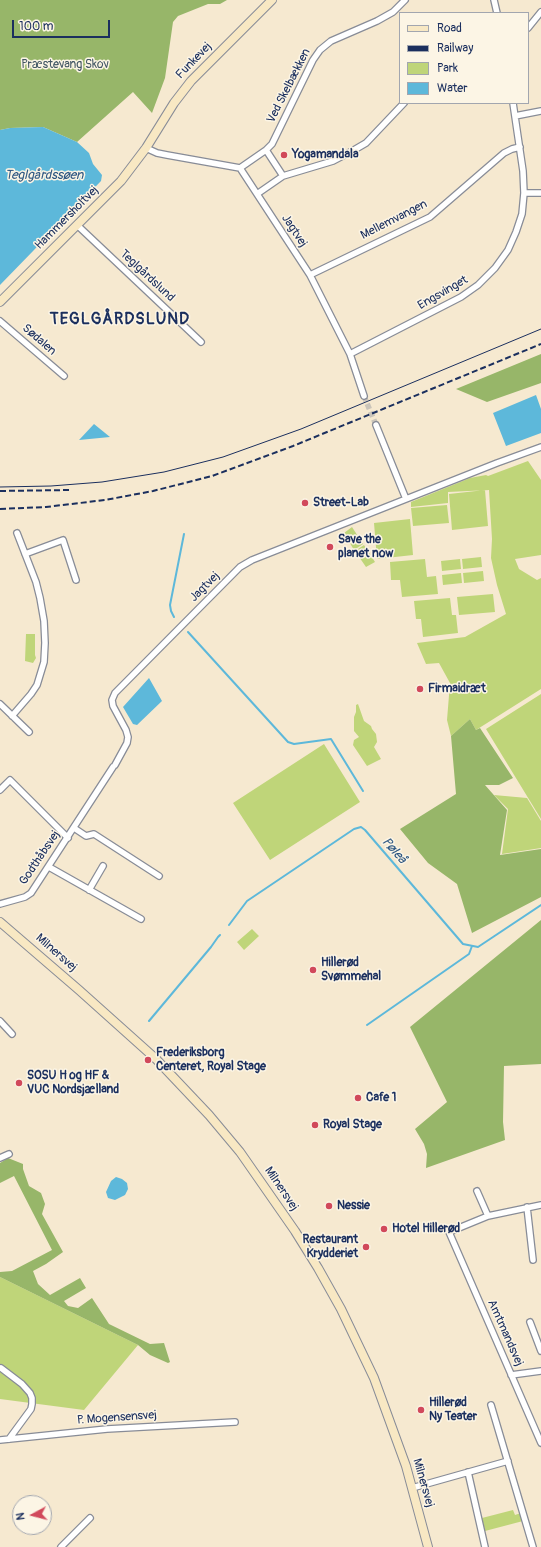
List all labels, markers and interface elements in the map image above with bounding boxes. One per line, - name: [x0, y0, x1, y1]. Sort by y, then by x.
- scale bar: [14, 12, 112, 38]
- legend: [399, 12, 529, 104]
- text: 100 m: [19, 19, 53, 34]
- text: Road: [437, 21, 462, 36]
- street label: Funkevej: [173, 40, 215, 82]
- text: Railway: [437, 41, 473, 56]
- street label: Ved Skelbækken: [264, 46, 314, 126]
- park label: Præstevang Skov: [21, 58, 109, 72]
- text: Park: [437, 61, 458, 76]
- text: Water: [437, 81, 468, 96]
- place label: Yogamandala: [292, 148, 359, 162]
- marker: Yogamandala: [279, 150, 289, 160]
- water label: Teglgårdssøen: [5, 168, 83, 184]
- street label: Hammersholtvej: [32, 183, 102, 253]
- street label: Mellemvangen: [358, 197, 430, 243]
- street label: Jagtvej: [278, 212, 310, 250]
- street label: Teglgårdslund: [117, 247, 177, 305]
- street label: Engsvinget: [415, 273, 471, 313]
- district label: TEGLGÅRDSLUND: [50, 310, 190, 330]
- street label: Sødalen: [19, 321, 59, 359]
- place label: Street-Lab: [313, 496, 369, 510]
- marker: Street-Lab: [300, 498, 310, 508]
- place label: Save the planet now: [338, 533, 393, 561]
- marker: Save the planet now: [325, 542, 335, 552]
- street label: Jagtvej: [187, 569, 223, 605]
- place label: Firmaidræt: [428, 682, 486, 696]
- marker: Firmaidræt: [415, 684, 425, 694]
- street label: Godthåbsvej: [17, 828, 63, 888]
- water label: Pøleå: [378, 834, 410, 868]
- street label: Milnersvej: [32, 931, 80, 975]
- place label: Hillerød Svømmehal: [321, 956, 381, 984]
- marker: Hillerød Svømmehal: [308, 965, 318, 975]
- place label: Frederiksborg Centeret, Royal Stage: [156, 1046, 266, 1074]
- marker: Frederiksborg Centeret, Royal Stage: [143, 1055, 153, 1065]
- place label: SOSU H og HF & VUC Nordsjælland: [27, 1069, 119, 1097]
- marker: SOSU H og HF & VUC Nordsjælland: [14, 1078, 24, 1088]
- place label: Cafe 1: [366, 1091, 396, 1105]
- marker: Cafe 1: [353, 1093, 363, 1103]
- place label: Royal Stage: [323, 1118, 382, 1132]
- marker: Royal Stage: [310, 1120, 320, 1130]
- street label: Milnersvej: [261, 1164, 301, 1214]
- place label: Nessie: [337, 1199, 370, 1213]
- marker: Nessie: [324, 1201, 334, 1211]
- place label: Hotel Hillerød: [392, 1222, 460, 1236]
- marker: Hotel Hillerød: [379, 1224, 389, 1234]
- place label: Restaurant Krydderiet: [303, 1233, 358, 1261]
- marker: Restaurant Krydderiet: [361, 1242, 371, 1252]
- street label: Amtmandsvej: [484, 1298, 526, 1368]
- place label: Hillerød Ny Teater: [429, 1396, 477, 1424]
- marker: Hillerød Ny Teater: [416, 1405, 426, 1415]
- street label: P. Mogensensvej: [77, 1408, 157, 1428]
- street label: Milnersvej: [409, 1457, 437, 1509]
- north arrow: [12, 1495, 52, 1535]
- text: N: [14, 1512, 27, 1521]

